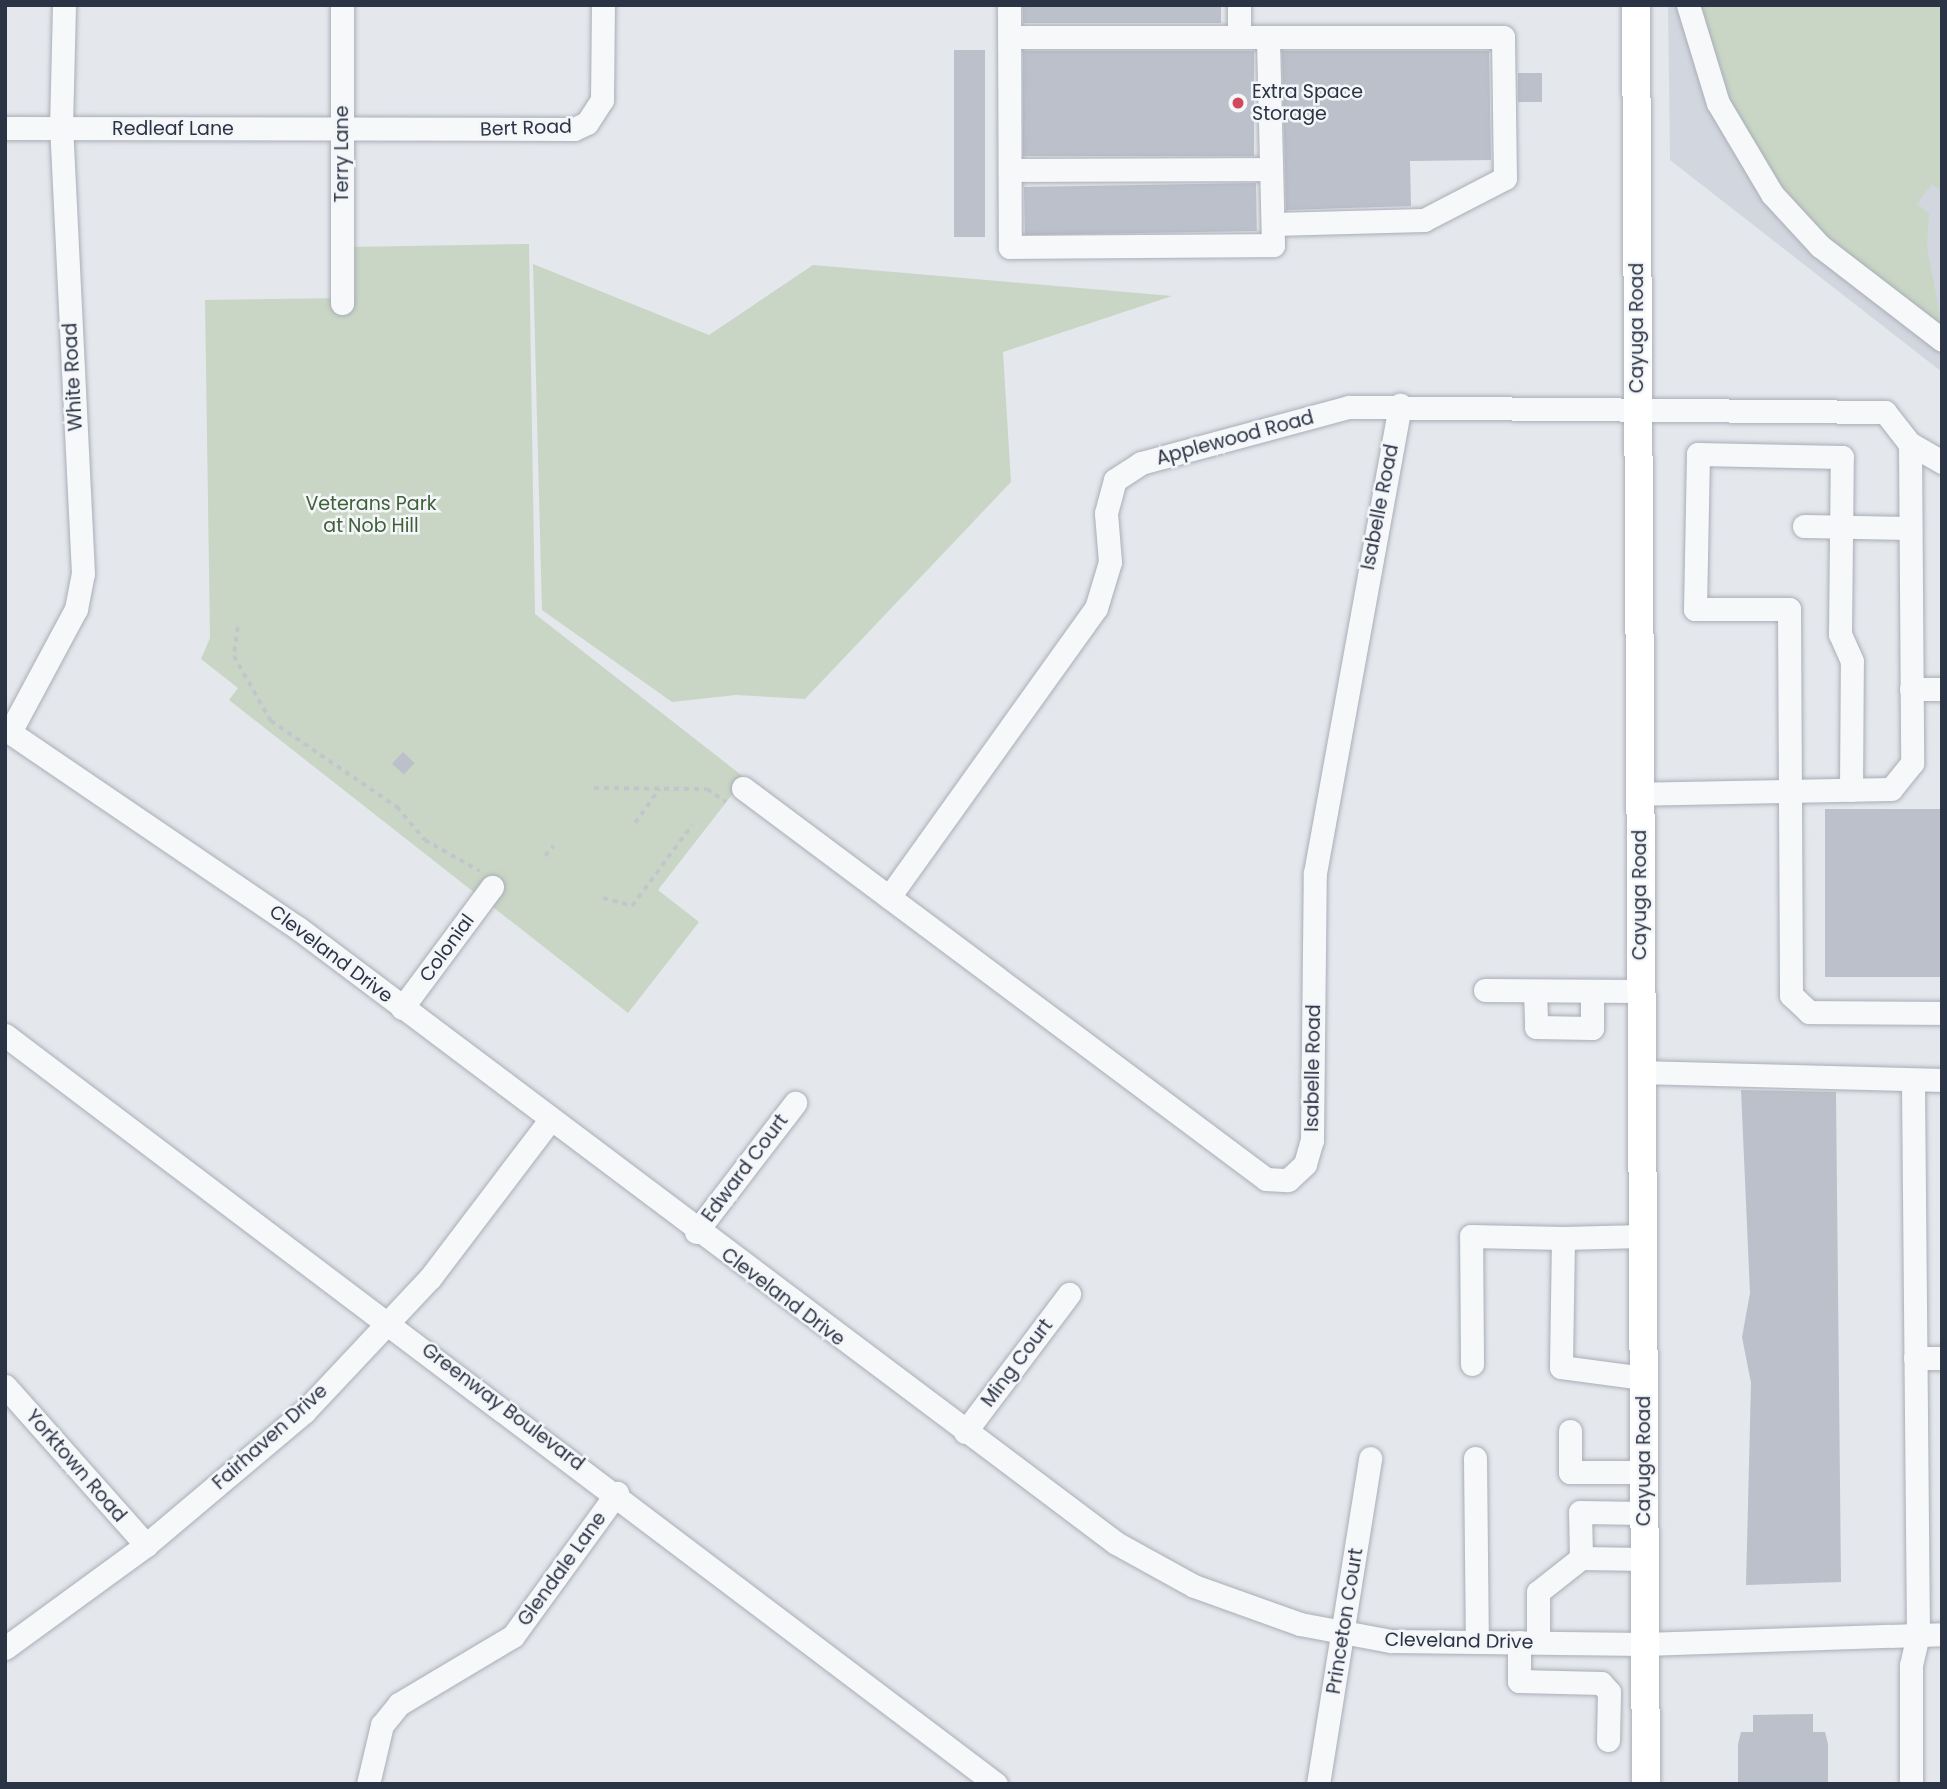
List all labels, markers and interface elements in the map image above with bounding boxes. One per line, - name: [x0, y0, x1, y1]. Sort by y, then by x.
- place label: Extra Space Storage: [1252, 81, 1363, 125]
- marker: Extra Space Storage: [1230, 95, 1246, 111]
- street label: Terry Lane: [331, 106, 353, 202]
- street label: Bert Road: [480, 115, 572, 141]
- street label: Redleaf Lane: [112, 118, 234, 140]
- street label: Cayuga Road: [1626, 263, 1648, 393]
- street label: White Road: [59, 322, 87, 432]
- street label: Applewood Road: [1154, 406, 1316, 470]
- street label: Isabelle Road: [1357, 442, 1403, 572]
- park label: Veterans Park at Nob Hill: [305, 493, 437, 537]
- street label: Cayuga Road: [1629, 830, 1651, 960]
- street label: Cleveland Drive: [265, 900, 397, 1008]
- street label: Colonial: [415, 910, 479, 986]
- street label: Isabelle Road: [1300, 1004, 1326, 1132]
- street label: Edward Court: [697, 1110, 793, 1226]
- street label: Cleveland Drive: [717, 1243, 849, 1351]
- street label: Ming Court: [977, 1315, 1057, 1411]
- street label: Greenway Boulevard: [417, 1338, 589, 1476]
- street label: Fairhaven Drive: [208, 1380, 332, 1494]
- street label: Cayuga Road: [1633, 1396, 1655, 1526]
- street label: Yorktown Road: [21, 1405, 131, 1527]
- street label: Glendale Lane: [513, 1507, 611, 1631]
- street label: Princeton Court: [1322, 1546, 1368, 1696]
- street label: Cleveland Drive: [1384, 1628, 1534, 1654]

